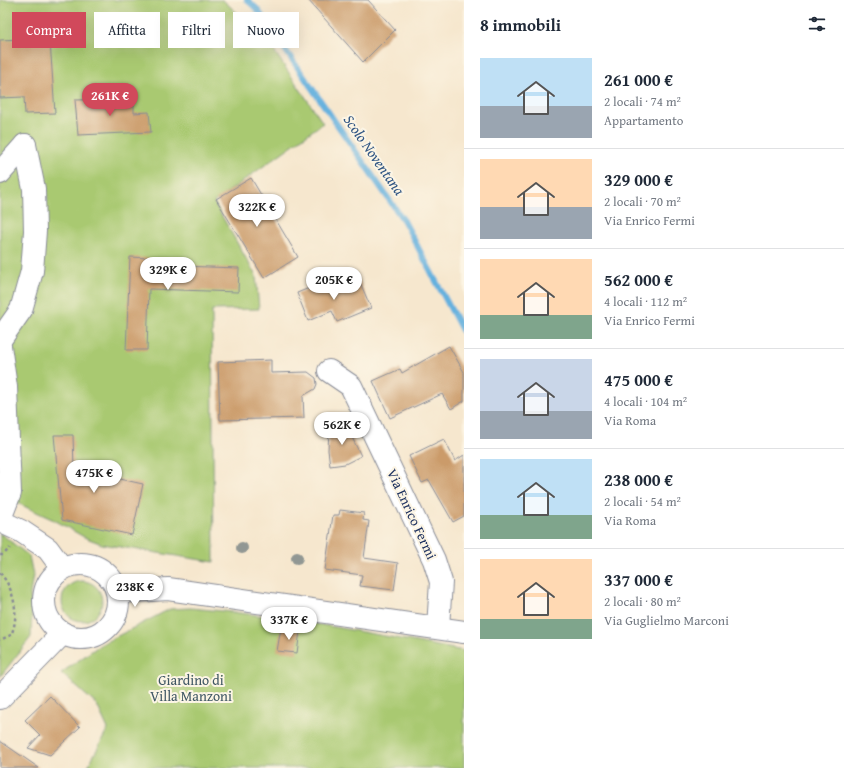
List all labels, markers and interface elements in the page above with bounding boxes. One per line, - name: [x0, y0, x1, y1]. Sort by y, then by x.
- chip: Compra: [12, 12, 86, 48]
- chip: Affitta: [94, 12, 160, 48]
- chip: Filtri: [168, 12, 225, 48]
- chip: Nuovo: [233, 12, 299, 48]
- text: 8 immobili: [480, 12, 561, 37]
- icon: filters: [806, 13, 828, 35]
- text: 261 000 €: [604, 67, 673, 92]
- icon: home: [512, 74, 560, 122]
- pin: 261K €: [77, 83, 143, 117]
- text: 261K €: [91, 86, 129, 105]
- text: 2 locali · 74 m²: [604, 92, 681, 111]
- water label: Scolo Noventana: [339, 110, 410, 199]
- text: Appartamento: [604, 111, 683, 130]
- text: 329 000 €: [604, 167, 673, 192]
- icon: home: [512, 175, 560, 223]
- text: 2 locali · 70 m²: [604, 192, 681, 211]
- pin: 322K €: [224, 194, 290, 228]
- text: 322K €: [238, 197, 276, 216]
- text: Via Enrico Fermi: [604, 211, 695, 230]
- pin: 329K €: [135, 257, 201, 291]
- text: 329K €: [149, 260, 187, 279]
- pin: 205K €: [301, 267, 367, 301]
- text: 562 000 €: [604, 267, 673, 292]
- text: 205K €: [315, 270, 353, 289]
- icon: home: [512, 275, 560, 323]
- text: 4 locali · 112 m²: [604, 292, 687, 311]
- text: Via Enrico Fermi: [604, 311, 695, 330]
- text: 475 000 €: [604, 367, 673, 392]
- icon: home: [512, 375, 560, 423]
- text: 4 locali · 104 m²: [604, 392, 687, 411]
- text: Via Roma: [604, 411, 656, 430]
- pin: 562K €: [309, 412, 375, 446]
- text: 562K €: [323, 415, 361, 434]
- pin: 475K €: [61, 460, 127, 494]
- text: 475K €: [75, 463, 113, 482]
- street label: Via Enrico Fermi: [382, 465, 442, 563]
- text: 238 000 €: [604, 467, 673, 492]
- icon: home: [512, 475, 560, 523]
- text: 2 locali · 54 m²: [604, 492, 681, 511]
- text: Via Roma: [604, 511, 656, 530]
- text: 337 000 €: [604, 567, 673, 592]
- pin: 238K €: [102, 574, 168, 608]
- icon: home: [512, 575, 560, 623]
- text: 238K €: [116, 577, 154, 596]
- text: 2 locali · 80 m²: [604, 592, 681, 611]
- pin: 337K €: [256, 607, 322, 641]
- text: 337K €: [270, 610, 308, 629]
- text: Via Guglielmo Marconi: [604, 611, 729, 630]
- park label: Giardino di Villa Manzoni: [150, 670, 232, 706]

